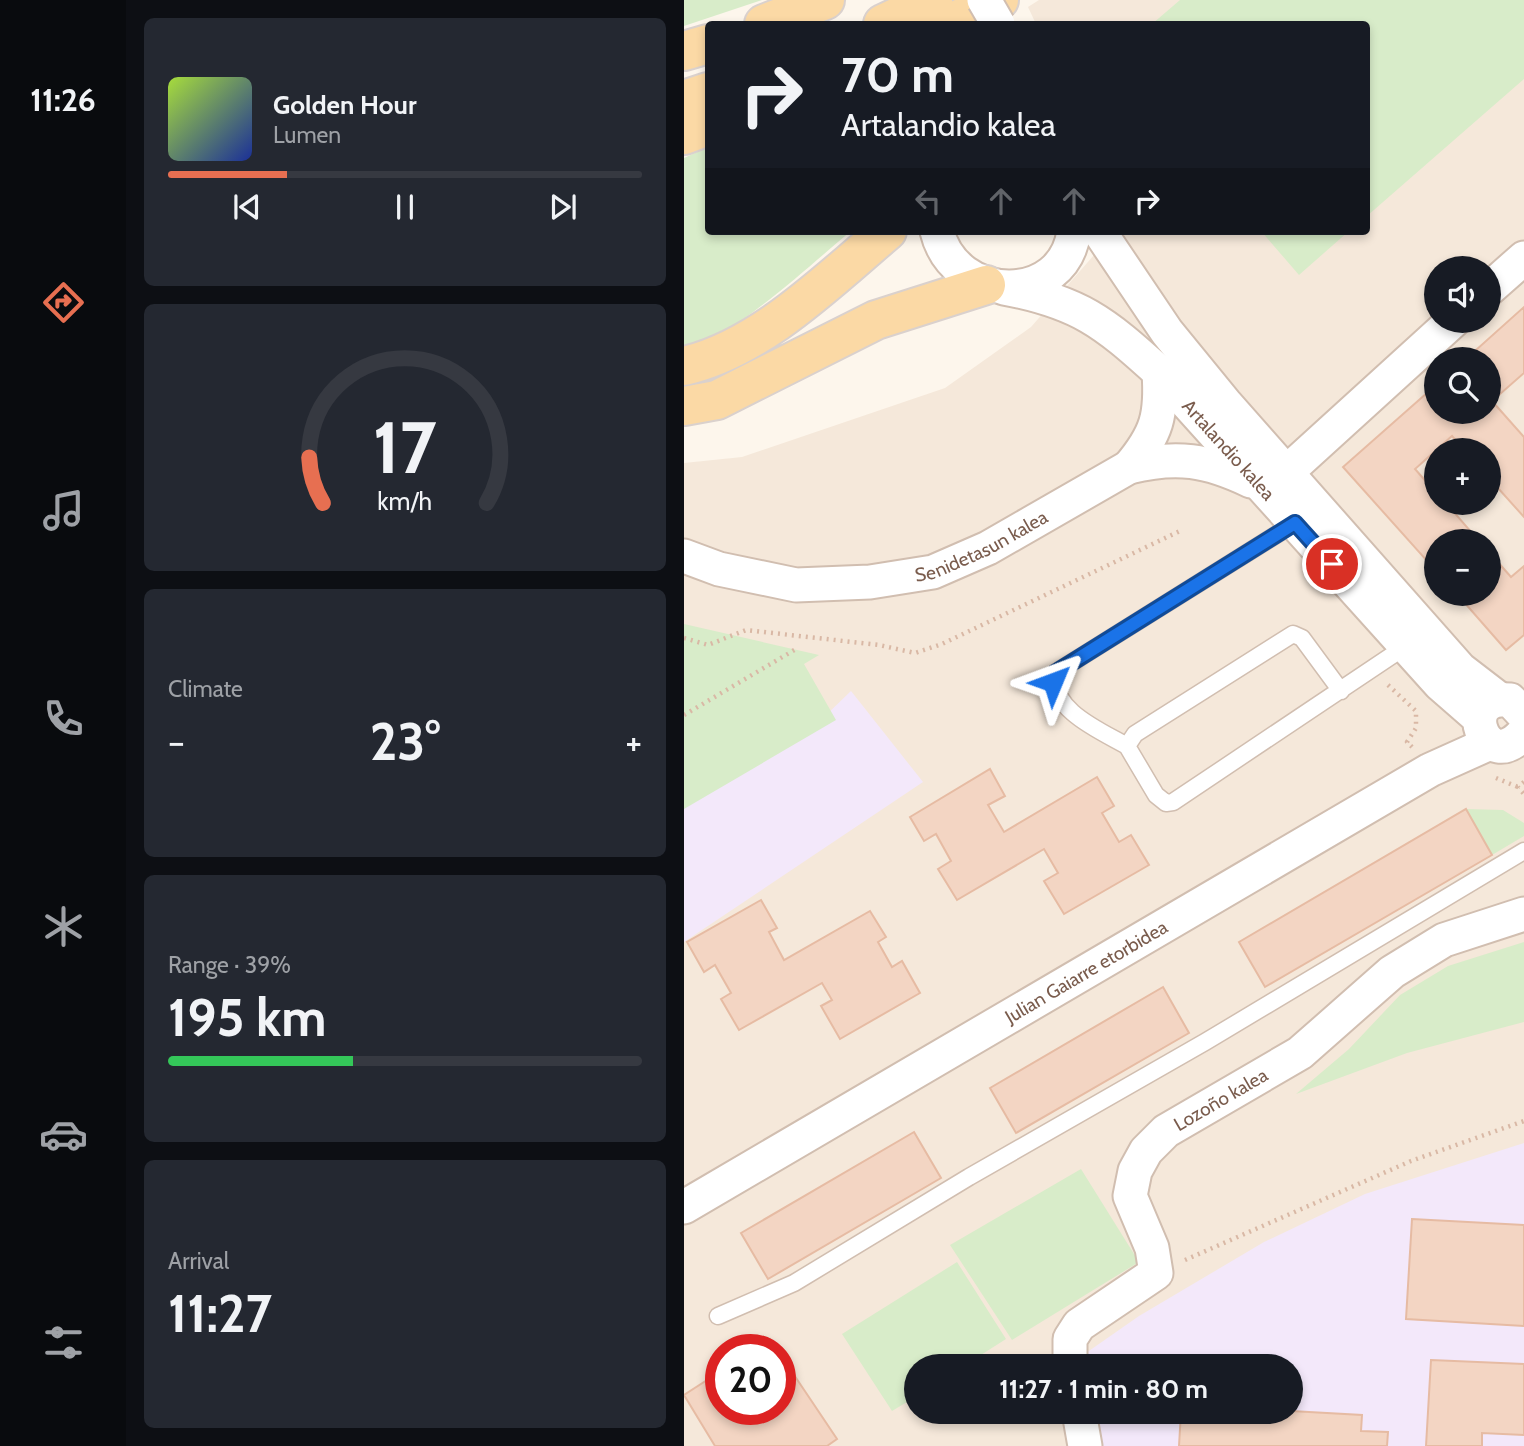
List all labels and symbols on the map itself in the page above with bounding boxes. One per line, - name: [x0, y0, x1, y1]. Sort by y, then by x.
- street label: Artalandio kalea: [1178, 394, 1280, 505]
- street label: Senidetasun kalea: [913, 505, 1051, 586]
- pin: [1302, 534, 1362, 594]
- position arrow: [1016, 645, 1090, 719]
- street label: Julian Gaiarre etorbidea: [1000, 915, 1172, 1029]
- street label: Lozoño kalea: [1169, 1063, 1272, 1136]
- speed limit sign: 20: [705, 1334, 796, 1425]

